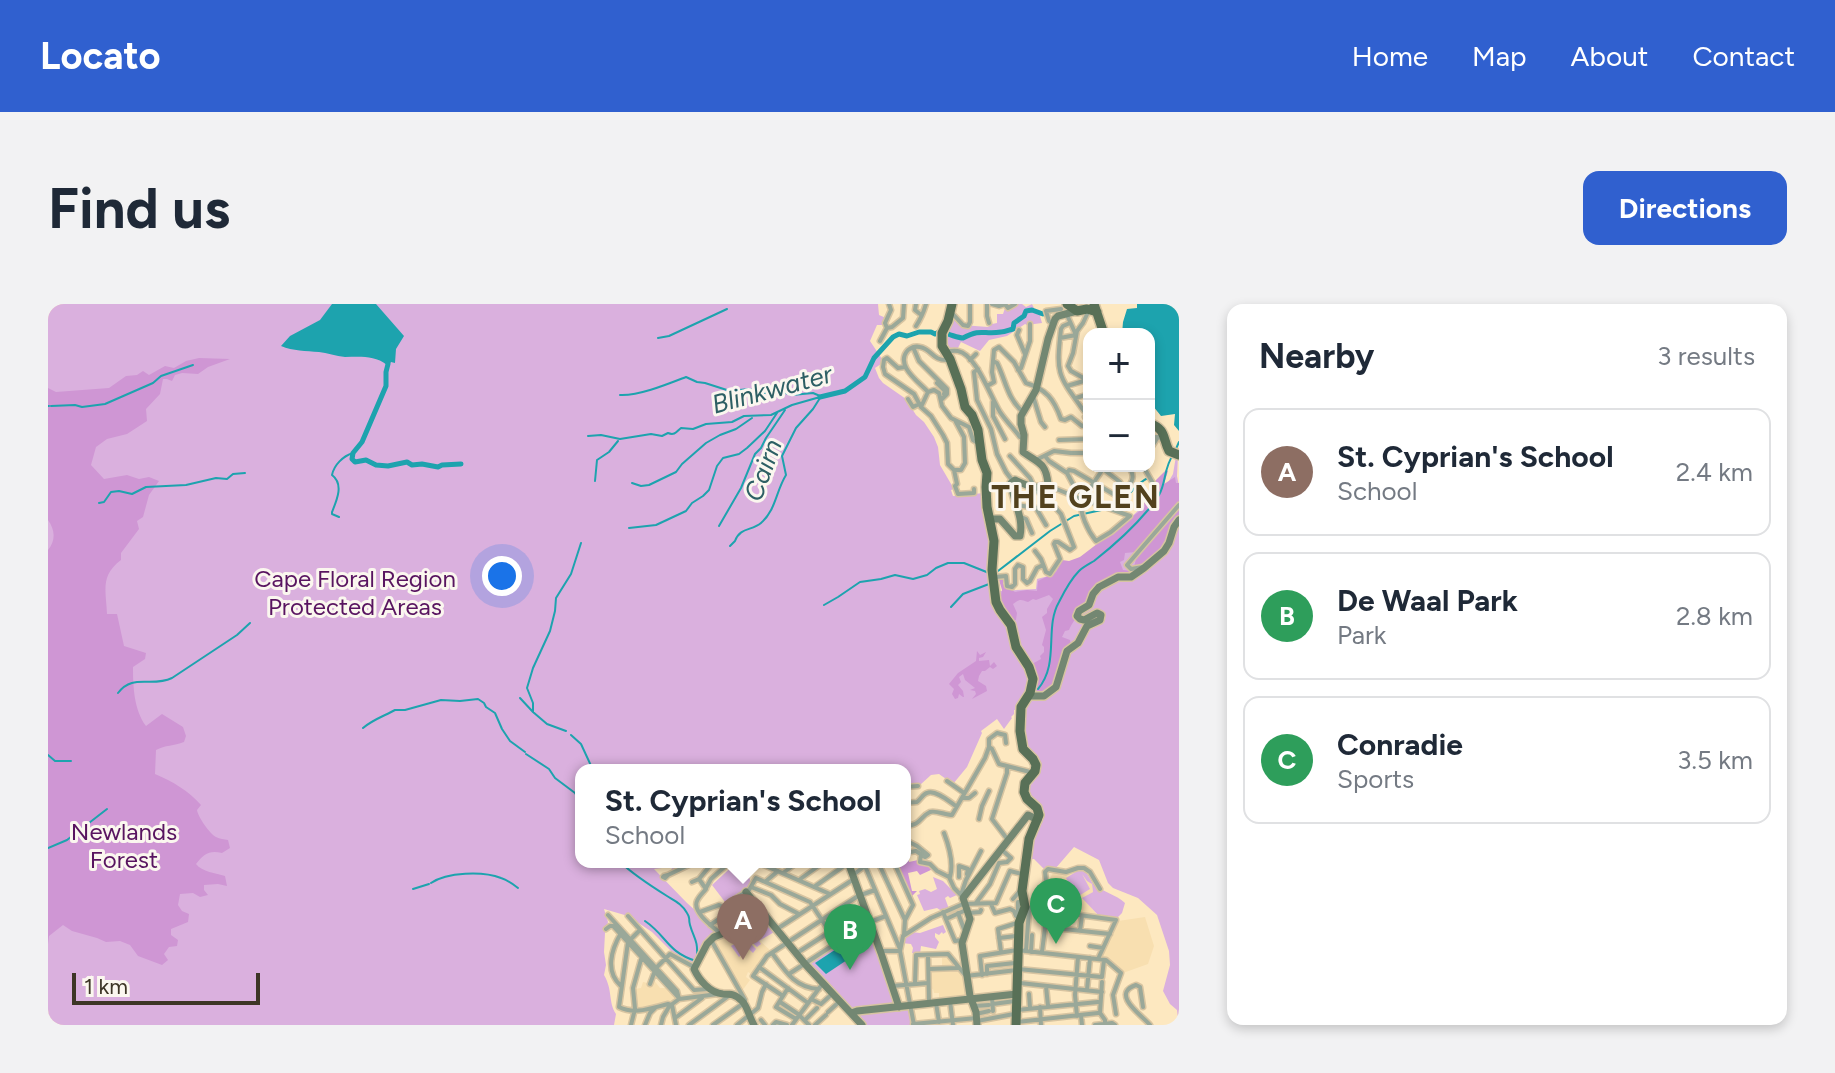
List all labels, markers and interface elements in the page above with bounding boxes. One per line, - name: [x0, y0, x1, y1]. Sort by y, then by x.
- text: Locato: [40, 33, 161, 79]
- text: Home: [1352, 39, 1428, 73]
- text: Map: [1472, 39, 1527, 73]
- text: About: [1571, 39, 1648, 73]
- text: Contact: [1692, 39, 1795, 73]
- button: Directions: [1583, 171, 1787, 245]
- text: Find us: [48, 175, 230, 242]
- map controls: [1083, 328, 1155, 472]
- button: +: [1083, 328, 1155, 400]
- text: Nearby: [1259, 336, 1374, 377]
- text: 3 results: [1657, 340, 1755, 372]
- water label: Blinkwater: [708, 357, 837, 420]
- button: −: [1083, 400, 1155, 472]
- water label: Cairn: [737, 435, 789, 505]
- text: St. Cyprian's School: [1337, 438, 1614, 475]
- text: A: [1278, 456, 1296, 488]
- text: 2.4 km: [1676, 456, 1753, 488]
- text: School: [1337, 475, 1417, 507]
- district label: THE GLEN: [991, 478, 1161, 516]
- your location: [482, 556, 522, 596]
- park label: Cape Floral Region Protected Areas: [254, 564, 456, 621]
- text: De Waal Park: [1337, 582, 1518, 619]
- text: B: [1279, 600, 1295, 632]
- text: 2.8 km: [1676, 600, 1753, 632]
- text: Park: [1337, 619, 1386, 651]
- text: Conradie: [1337, 726, 1463, 763]
- text: C: [1278, 744, 1296, 776]
- text: 3.5 km: [1677, 744, 1753, 776]
- text: Sports: [1337, 763, 1414, 795]
- popup: [575, 764, 911, 868]
- text: St. Cyprian's School: [605, 782, 881, 819]
- park label: Newlands Forest: [71, 817, 177, 874]
- text: School: [605, 819, 685, 851]
- pin: C: [1030, 878, 1082, 944]
- pin: A: [717, 894, 769, 960]
- pin: B: [824, 904, 876, 970]
- scale bar: [72, 969, 260, 1005]
- text: 1 km: [84, 973, 128, 1000]

